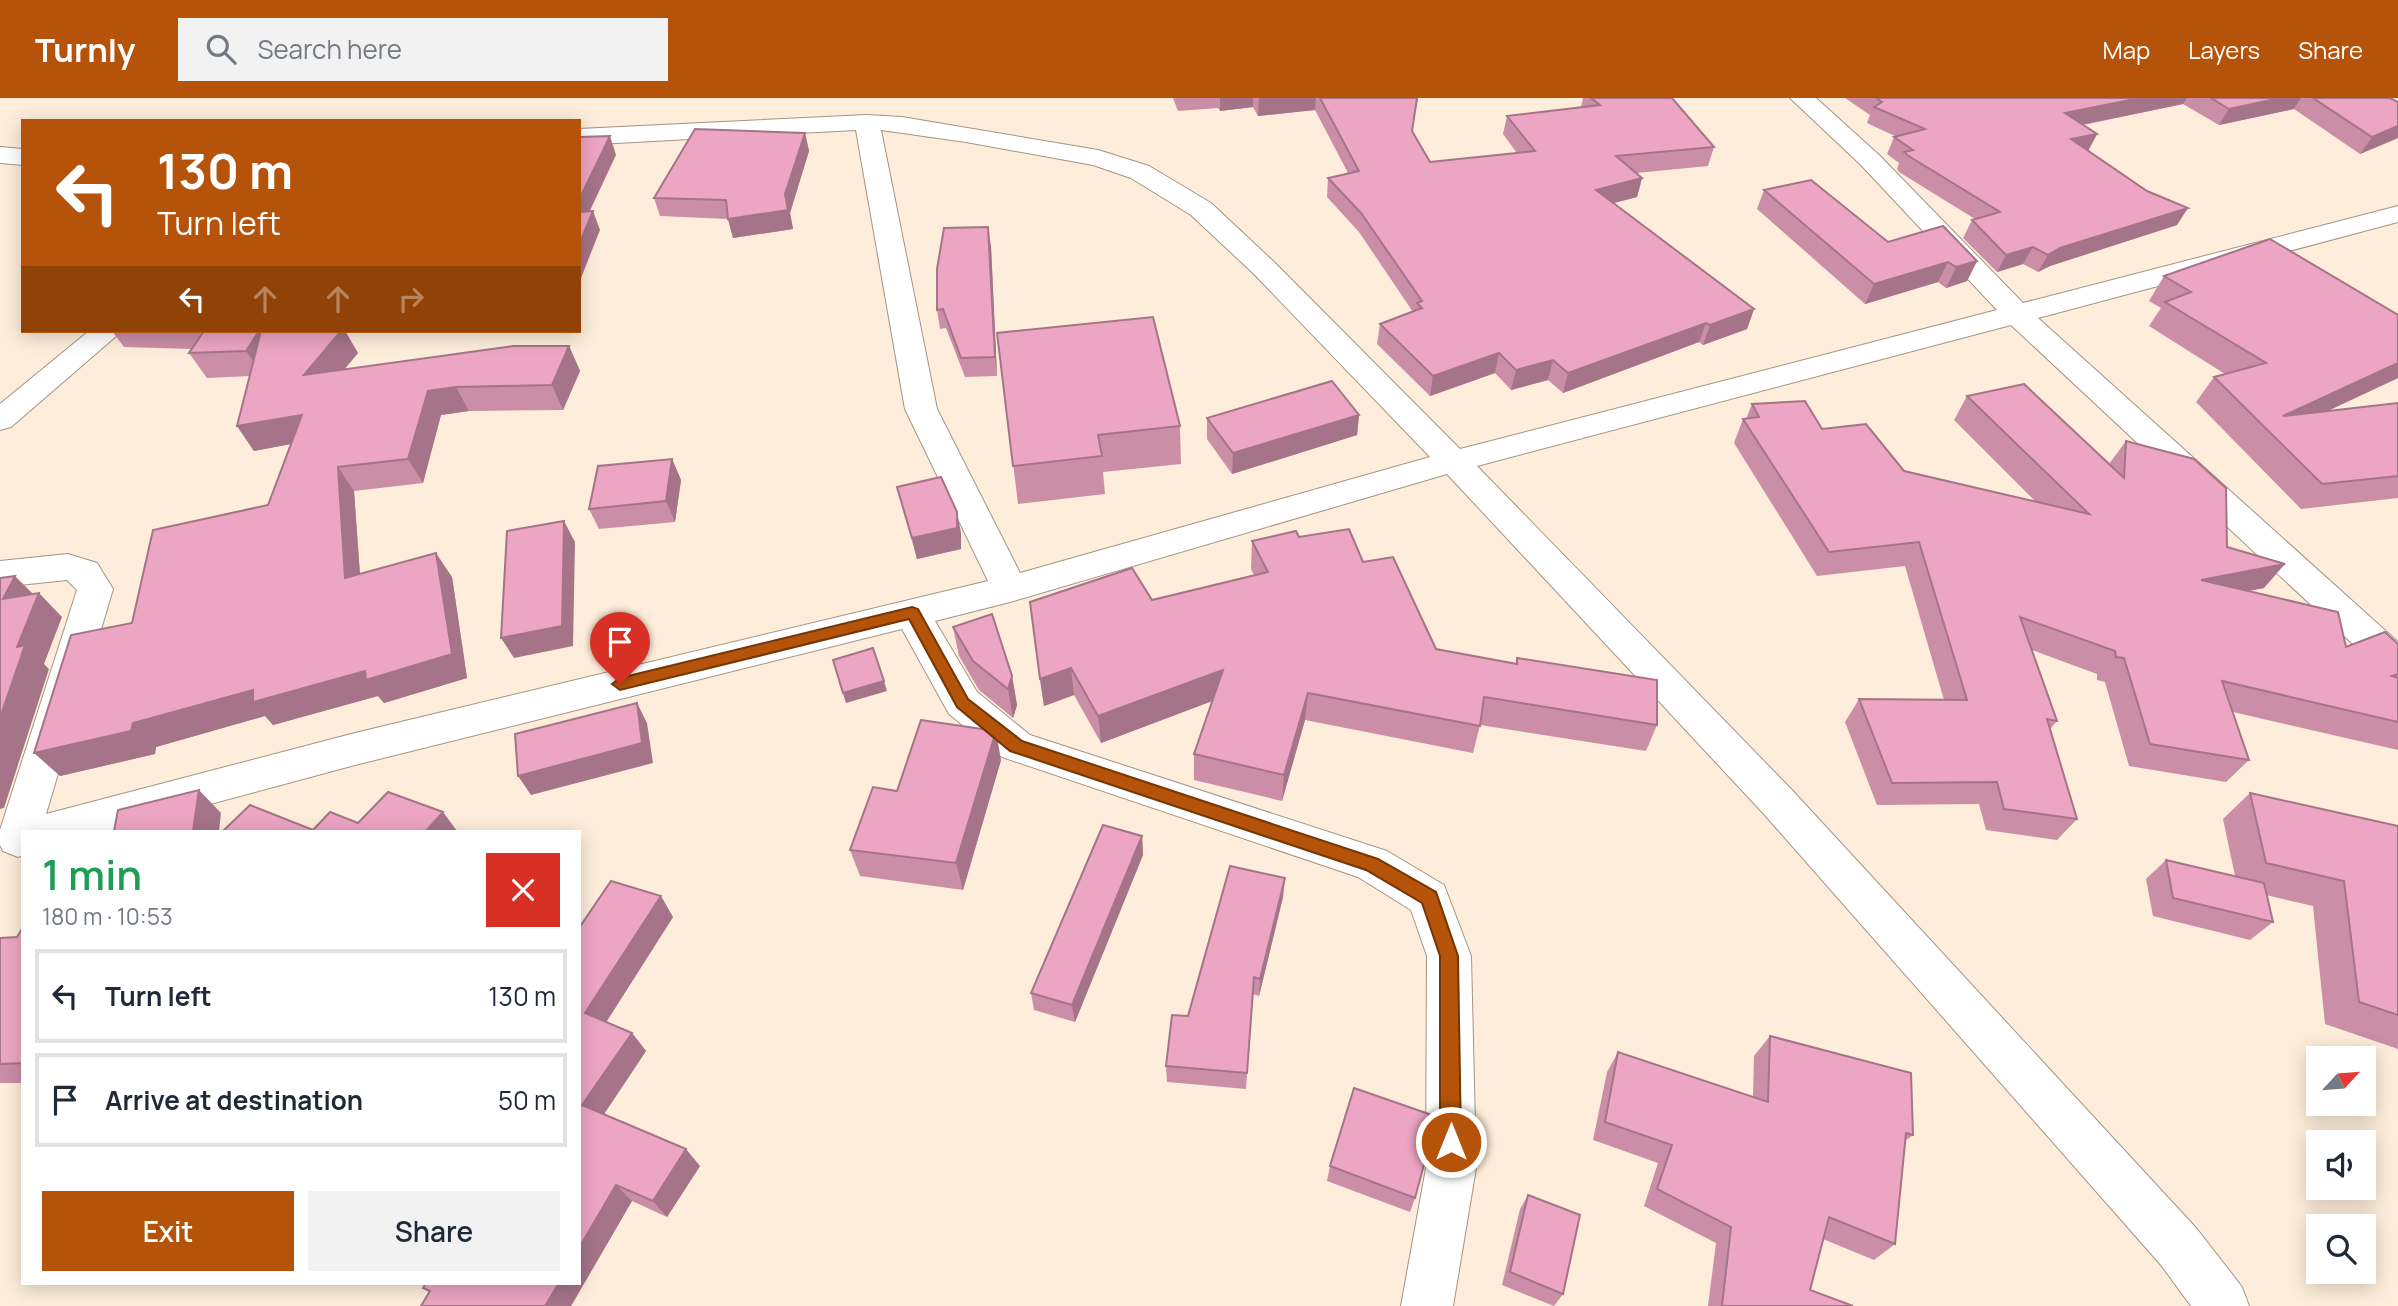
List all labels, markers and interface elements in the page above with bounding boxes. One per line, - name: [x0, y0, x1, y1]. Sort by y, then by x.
- search box: [178, 18, 668, 81]
- text: Turnly: [35, 27, 136, 72]
- icon: search: [202, 30, 240, 68]
- text: Search here: [258, 31, 402, 67]
- text: Map: [2103, 33, 2150, 66]
- text: Layers: [2188, 33, 2260, 66]
- text: Share: [2298, 33, 2363, 66]
- text: 130 m: [157, 137, 293, 204]
- icon: left: [42, 147, 133, 238]
- text: Turn left: [157, 201, 281, 245]
- icon: left: [173, 280, 211, 318]
- icon: ahead: [246, 280, 284, 318]
- icon: ahead: [319, 280, 357, 318]
- icon: right: [392, 280, 430, 318]
- pin: [590, 612, 650, 684]
- icon: arrive: [601, 623, 639, 661]
- text: 1 min: [42, 845, 142, 903]
- button: close: [486, 853, 560, 927]
- text: 180 m · 10:53: [42, 900, 173, 932]
- icon: left: [46, 977, 84, 1015]
- text: Turn left: [105, 978, 212, 1014]
- text: 130 m: [488, 978, 556, 1014]
- north arrow: [2306, 1046, 2376, 1116]
- map controls: [2306, 1046, 2376, 1284]
- icon: arrive: [46, 1081, 84, 1119]
- text: Arrive at destination: [105, 1082, 363, 1118]
- text: 50 m: [498, 1082, 556, 1118]
- position arrow: [1414, 1105, 1488, 1179]
- button: sound: [2306, 1130, 2376, 1200]
- button: Exit: [42, 1191, 294, 1271]
- button: Share: [308, 1191, 560, 1271]
- button: search: [2306, 1214, 2376, 1284]

